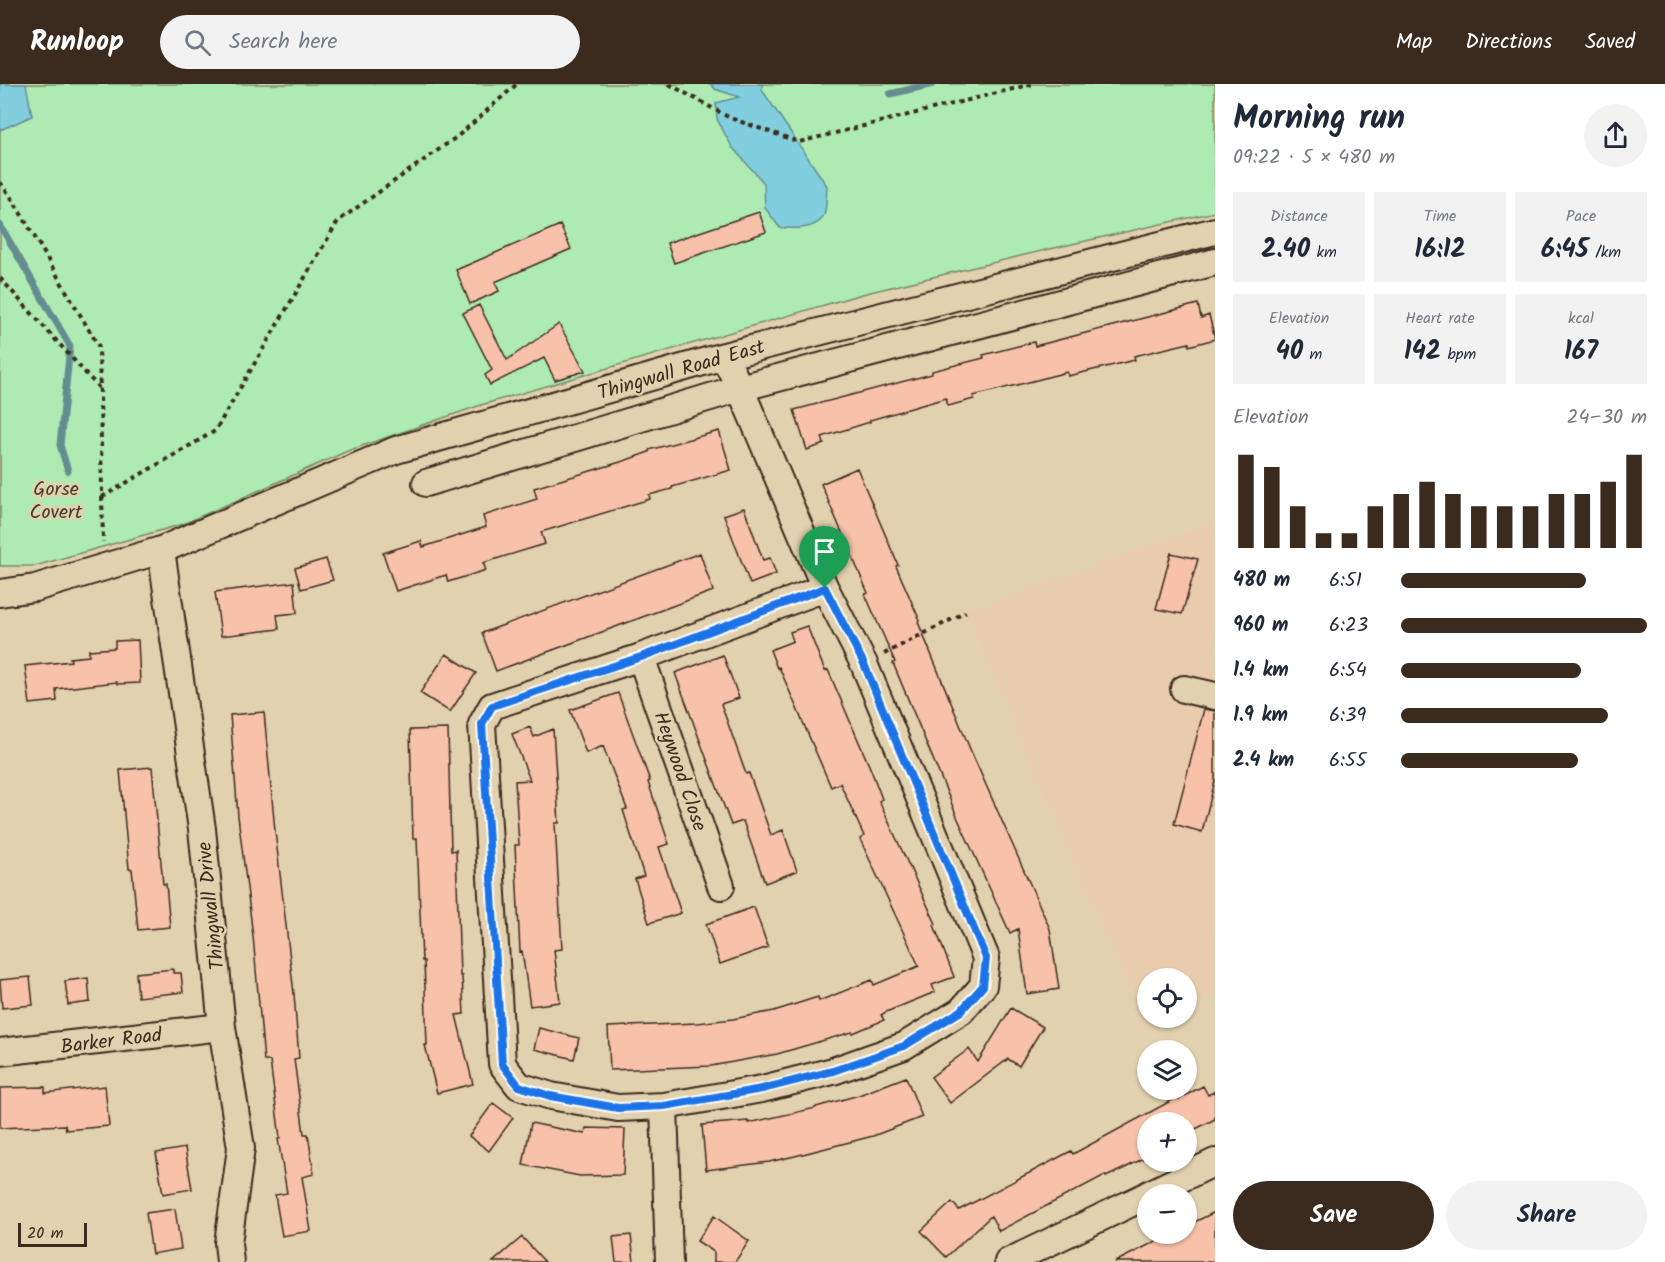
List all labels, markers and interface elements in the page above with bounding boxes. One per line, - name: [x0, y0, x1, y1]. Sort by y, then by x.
- search box: [160, 15, 580, 69]
- text: Runloop: [30, 20, 124, 65]
- text: Search here: [229, 25, 337, 60]
- icon: search: [181, 26, 214, 59]
- text: Map: [1396, 26, 1432, 59]
- text: Directions: [1465, 26, 1552, 59]
- text: Saved: [1585, 26, 1635, 59]
- text: Morning run: [1233, 93, 1405, 146]
- button: share: [1584, 104, 1647, 167]
- text: 09:22 · 5 × 480 m: [1233, 142, 1395, 174]
- text: Distance: [1270, 204, 1328, 229]
- text: Time: [1424, 204, 1456, 229]
- text: Pace: [1566, 204, 1596, 229]
- text: 2.40: [1261, 229, 1310, 271]
- text: 16:12: [1414, 229, 1466, 271]
- text: 6:45: [1541, 229, 1589, 271]
- text: km: [1310, 240, 1337, 265]
- text: /km: [1589, 240, 1621, 265]
- text: Elevation: [1269, 306, 1329, 331]
- text: Heart rate: [1405, 306, 1475, 331]
- text: kcal: [1568, 306, 1594, 331]
- text: 40: [1276, 331, 1303, 373]
- text: 142: [1404, 331, 1441, 373]
- text: 167: [1564, 331, 1598, 373]
- street label: Thingwall Road East: [594, 332, 769, 410]
- text: m: [1303, 342, 1322, 367]
- text: bpm: [1441, 342, 1476, 367]
- text: Elevation: [1233, 402, 1309, 434]
- text: 24–30 m: [1567, 402, 1647, 434]
- park label: Gorse Covert: [30, 474, 83, 529]
- pin: [799, 526, 850, 588]
- icon: arrive: [808, 535, 841, 568]
- text: 480 m: [1233, 565, 1290, 597]
- text: 6:51: [1329, 565, 1362, 597]
- text: 960 m: [1233, 610, 1288, 642]
- text: 6:23: [1329, 610, 1368, 642]
- text: 1.4 km: [1233, 655, 1289, 687]
- text: 6:54: [1329, 655, 1367, 687]
- text: 1.9 km: [1233, 700, 1288, 732]
- text: 6:39: [1329, 700, 1366, 732]
- street label: Heywood Close: [644, 707, 715, 836]
- text: 2.4 km: [1233, 745, 1294, 777]
- text: 6:55: [1329, 745, 1367, 777]
- street label: Thingwall Drive: [189, 840, 235, 971]
- map controls: [1137, 968, 1197, 1244]
- button: locate: [1137, 968, 1197, 1028]
- street label: Barker Road: [59, 1020, 165, 1064]
- button: layers: [1137, 1040, 1197, 1100]
- button: +: [1137, 1112, 1197, 1172]
- button: Save: [1233, 1181, 1434, 1250]
- button: Share: [1446, 1181, 1647, 1250]
- button: −: [1137, 1184, 1197, 1244]
- scale bar: [18, 1220, 87, 1248]
- text: 20 m: [27, 1221, 63, 1246]

